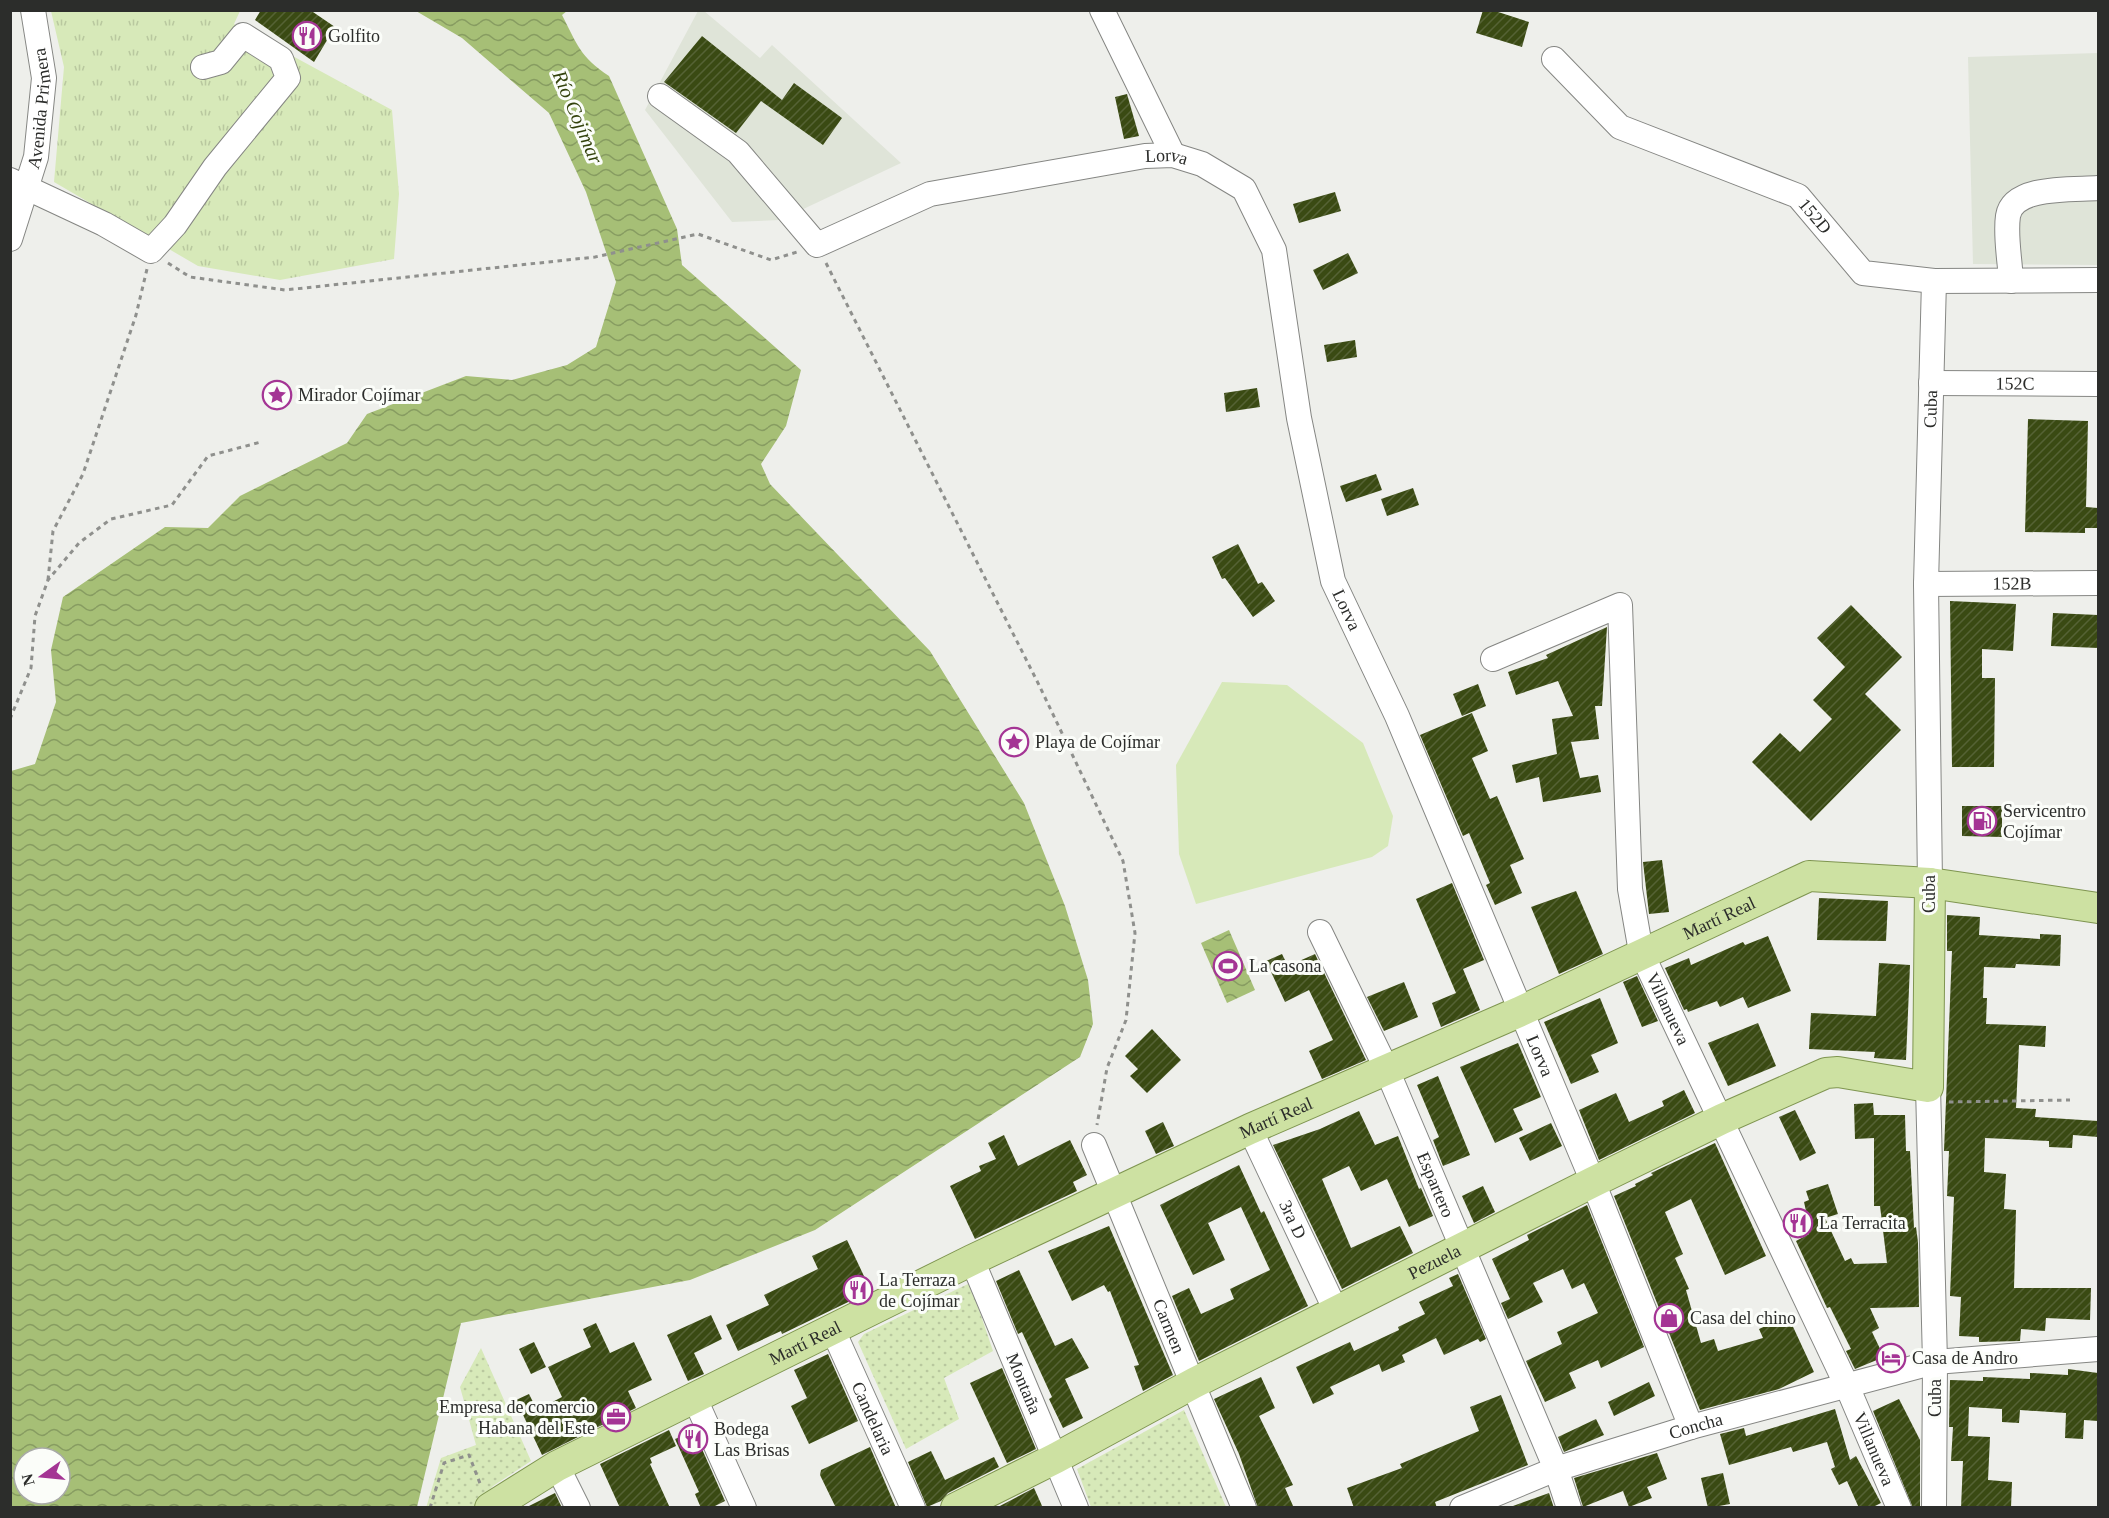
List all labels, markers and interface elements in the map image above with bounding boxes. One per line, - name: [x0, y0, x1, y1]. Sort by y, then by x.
- restaurant icon: Golfito: [291, 20, 323, 52]
- place label: Golfito: [328, 26, 380, 46]
- street label: Avenida Primera: [23, 47, 55, 171]
- water label: Río Cojímar: [547, 66, 608, 168]
- street label: Lorva: [1145, 145, 1190, 169]
- street label: 152D: [1794, 194, 1836, 238]
- street label: 152C: [1995, 373, 2035, 394]
- place icon: Mirador Cojímar: [261, 379, 293, 411]
- place label: Mirador Cojímar: [298, 385, 420, 405]
- street label: Cuba: [1920, 390, 1941, 428]
- street label: 152B: [1992, 573, 2032, 594]
- street label: Lorva: [1328, 586, 1365, 634]
- place icon: Playa de Cojímar: [998, 726, 1030, 758]
- place label: Playa de Cojímar: [1035, 732, 1160, 752]
- place label: Servicentro Cojímar: [2003, 801, 2086, 842]
- fuel station icon: Servicentro Cojímar: [1966, 805, 1998, 837]
- street label: Cuba: [1919, 875, 1939, 913]
- street label: Martí Real: [1680, 893, 1758, 944]
- sports icon: La casona: [1212, 950, 1244, 982]
- place label: La casona: [1249, 956, 1321, 976]
- street label: Villanueva: [1642, 969, 1694, 1048]
- street label: Lorva: [1522, 1032, 1557, 1080]
- street label: Martí Real: [1236, 1093, 1316, 1143]
- street label: Espartero: [1413, 1149, 1458, 1220]
- street label: 3ra D: [1275, 1197, 1310, 1242]
- restaurant icon: La Terracita: [1782, 1207, 1814, 1239]
- place label: La Terracita: [1819, 1213, 1906, 1233]
- street label: Pezuela: [1405, 1240, 1464, 1283]
- place label: La Terraza de Cojímar: [879, 1270, 959, 1311]
- restaurant icon: La Terraza de Cojímar: [842, 1274, 874, 1306]
- street label: Carmen: [1149, 1296, 1189, 1356]
- shop icon: Casa del chino: [1653, 1302, 1685, 1334]
- place label: Casa del chino: [1690, 1308, 1796, 1328]
- street label: Martí Real: [766, 1317, 844, 1369]
- hotel icon: Casa de Andro: [1875, 1342, 1907, 1374]
- place label: Casa de Andro: [1912, 1348, 2018, 1368]
- street label: Montaña: [1002, 1350, 1045, 1417]
- street label: Candelaria: [847, 1379, 898, 1458]
- street label: Cuba: [1925, 1379, 1945, 1417]
- place label: Empresa de comercio Habana del Este: [439, 1397, 595, 1438]
- office icon: Empresa de comercio Habana del Este: [600, 1401, 632, 1433]
- street label: Concha: [1666, 1409, 1725, 1443]
- street label: Villanueva: [1849, 1409, 1898, 1489]
- place label: Bodega Las Brisas: [714, 1419, 790, 1460]
- restaurant icon: Bodega Las Brisas: [677, 1423, 709, 1455]
- north arrow: [12, 1446, 72, 1506]
- text: N: [18, 1472, 38, 1488]

